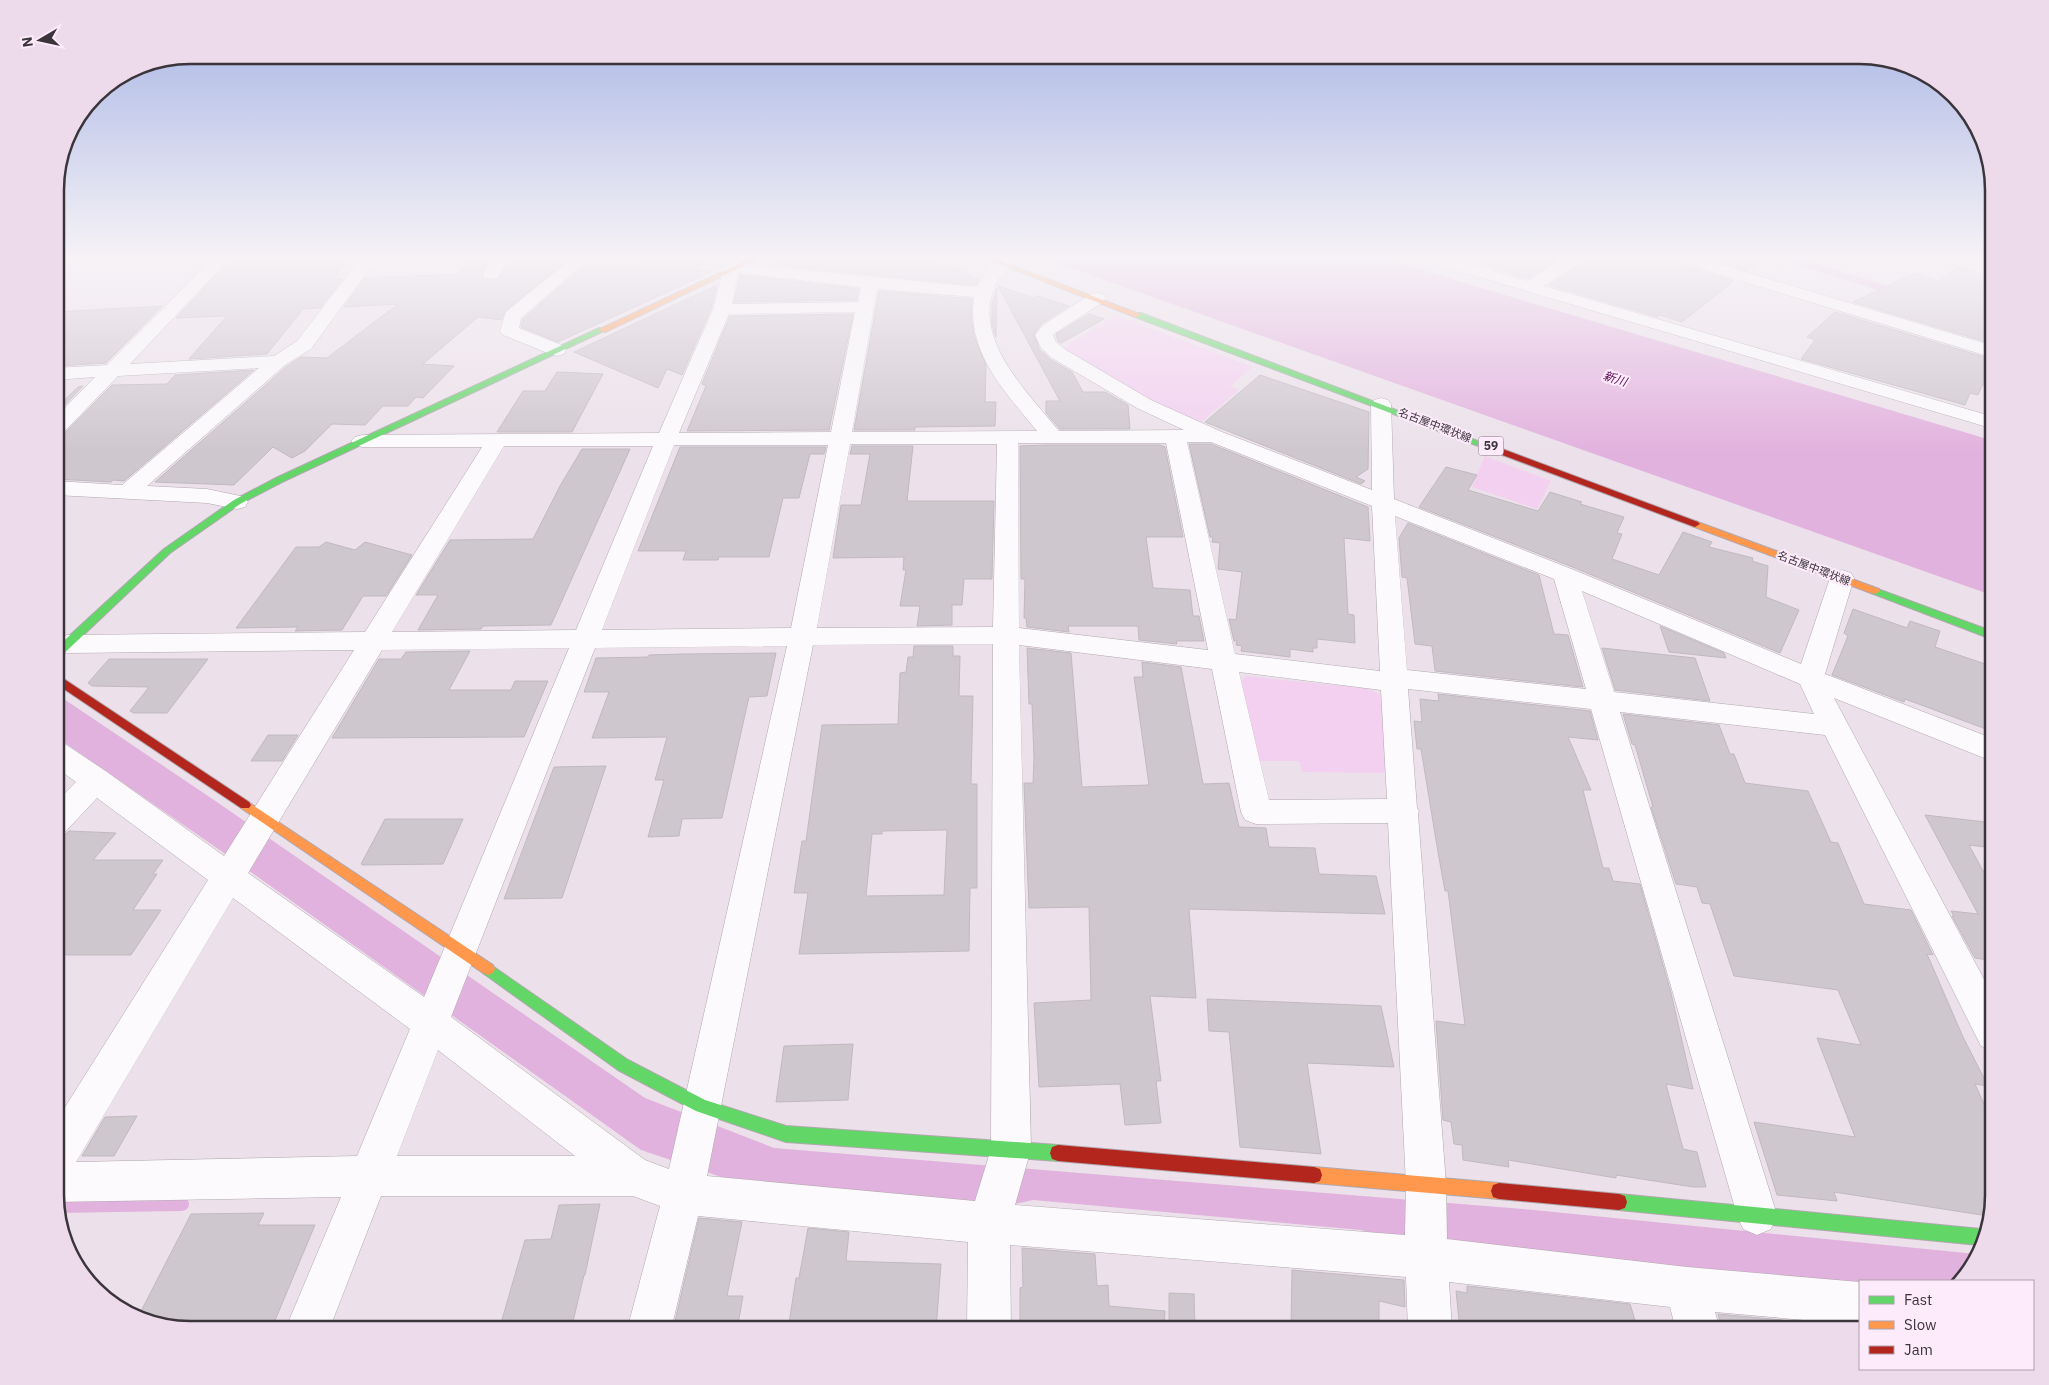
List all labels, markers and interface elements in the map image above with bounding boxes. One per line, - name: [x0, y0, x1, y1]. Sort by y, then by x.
- north arrow: [15, 15, 65, 65]
- text: N: [17, 36, 37, 48]
- water label: 新川: [1601, 368, 1631, 390]
- street label: 名古屋中環状線: [1397, 405, 1473, 445]
- road number: 59: [1478, 436, 1504, 456]
- street label: 名古屋中環状線: [1776, 548, 1852, 588]
- legend: [1859, 1280, 2034, 1370]
- text: Fast: [1904, 1290, 1932, 1309]
- text: Slow: [1904, 1315, 1937, 1334]
- text: Jam: [1904, 1340, 1933, 1359]

